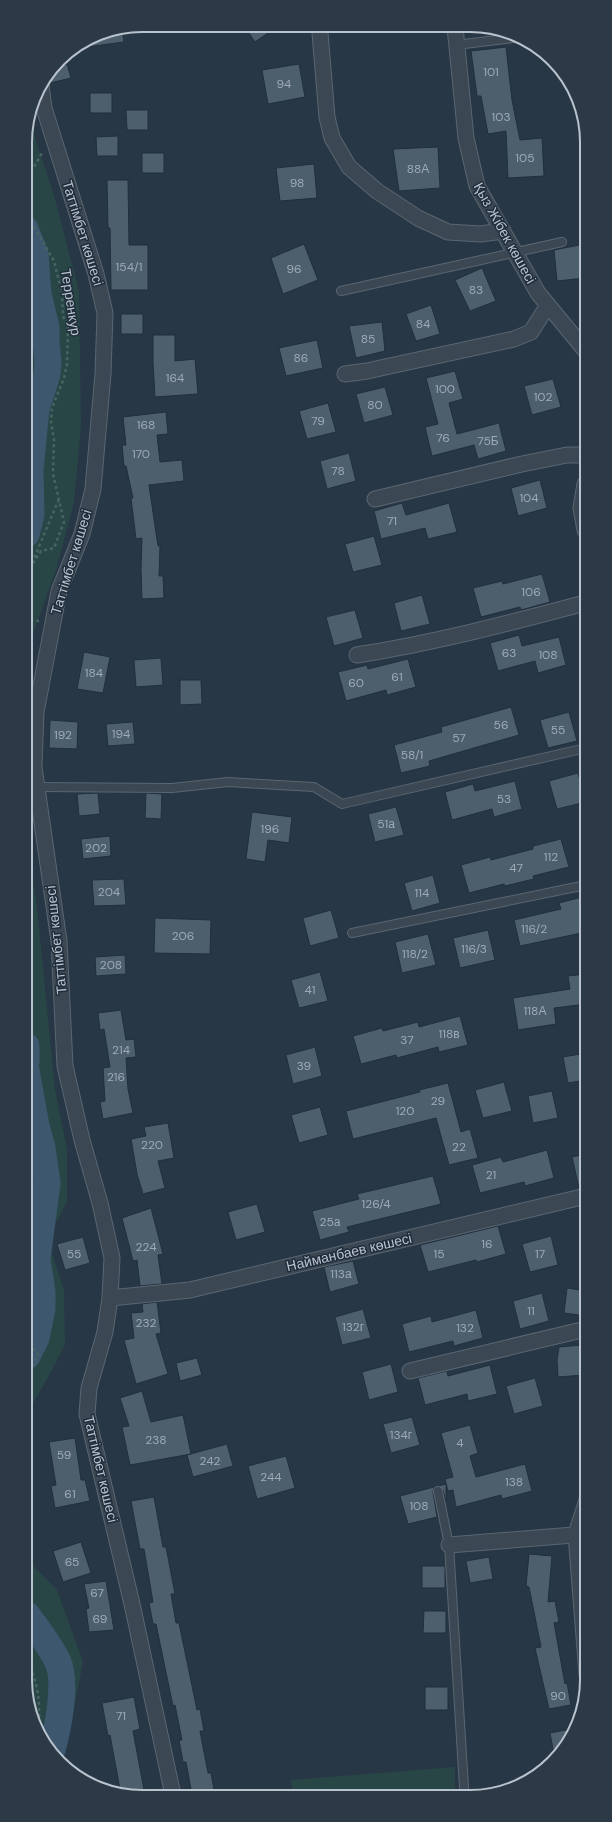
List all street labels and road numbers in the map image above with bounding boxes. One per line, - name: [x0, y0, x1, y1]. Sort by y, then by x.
- street label: Таттімбет көшесі: [58, 178, 108, 288]
- street label: Қыз Жібек көшесі: [470, 179, 540, 287]
- street label: Терренкур: [57, 267, 85, 337]
- street label: Таттімбет көшесі: [46, 507, 96, 617]
- street label: Таттімбет көшесі: [41, 885, 71, 995]
- street label: Найманбаев көшесі: [284, 1229, 414, 1275]
- street label: Таттімбет көшесі: [80, 1414, 122, 1524]

